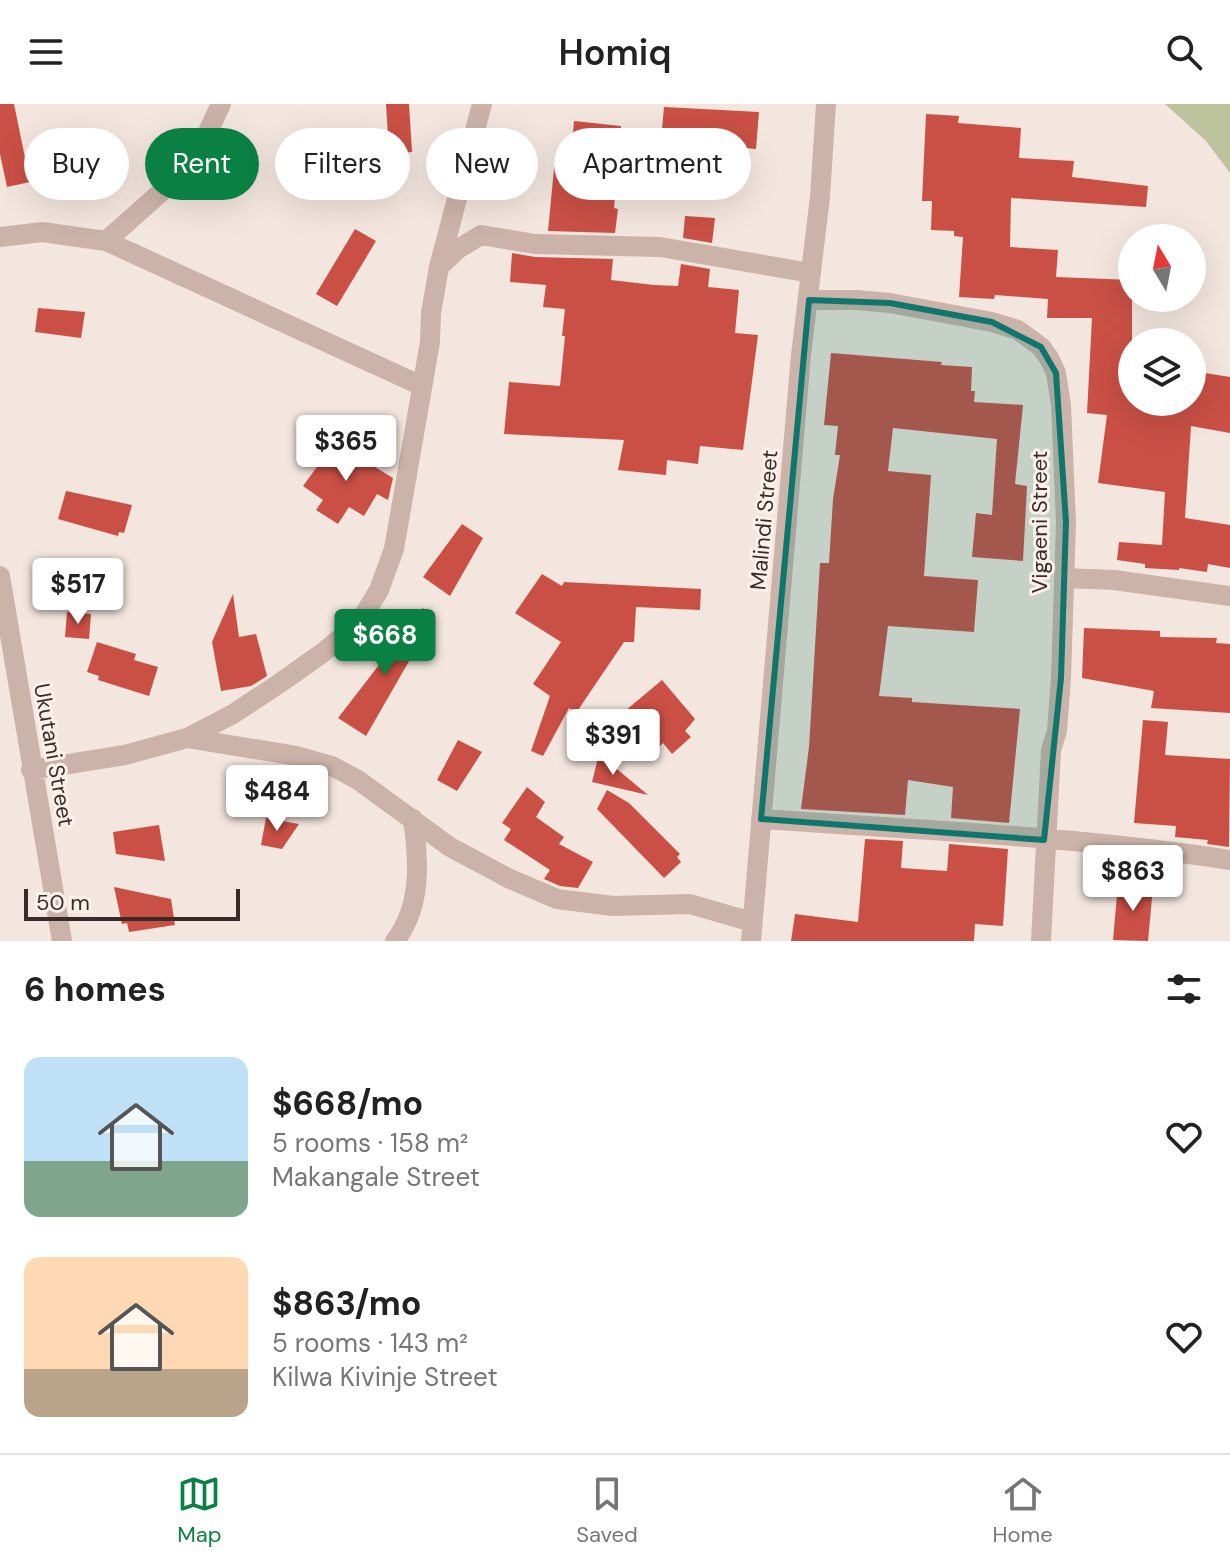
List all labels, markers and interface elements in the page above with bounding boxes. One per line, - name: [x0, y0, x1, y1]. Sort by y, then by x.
- text: Homiq: [558, 29, 672, 76]
- icon: menu: [24, 30, 68, 74]
- icon: search: [1162, 30, 1206, 74]
- chip: Buy: [24, 128, 129, 200]
- chip: Rent: [145, 128, 259, 200]
- chip: Filters: [275, 128, 410, 200]
- chip: New: [426, 128, 538, 200]
- chip: Apartment: [554, 128, 751, 200]
- north arrow: [1118, 224, 1206, 312]
- map controls: [1118, 224, 1206, 416]
- button: layers: [1118, 328, 1206, 416]
- pin: $365: [299, 415, 393, 483]
- text: $365: [314, 424, 378, 458]
- street label: Malindi Street: [743, 449, 785, 591]
- street label: Vigaeni Street: [1025, 451, 1054, 593]
- pin: $517: [31, 558, 125, 626]
- text: $517: [50, 567, 106, 601]
- pin: $668: [338, 609, 432, 677]
- text: $668: [352, 618, 418, 652]
- street label: Ukutani Street: [27, 681, 81, 829]
- pin: $391: [566, 709, 660, 777]
- text: $391: [585, 718, 641, 752]
- pin: $484: [230, 765, 324, 833]
- text: $484: [244, 774, 310, 808]
- pin: $863: [1086, 845, 1180, 913]
- text: $863: [1101, 854, 1165, 888]
- scale bar: [24, 885, 240, 921]
- text: 50 m: [36, 888, 90, 917]
- text: 6 homes: [24, 967, 166, 1012]
- icon: filters: [1162, 967, 1206, 1011]
- text: $668/mo: [272, 1081, 423, 1126]
- icon: home: [88, 1089, 184, 1185]
- icon: heart: [1162, 1115, 1206, 1159]
- text: 5 rooms · 158 m²: [272, 1126, 468, 1160]
- text: Makangale Street: [272, 1160, 480, 1194]
- text: $863/mo: [272, 1281, 421, 1326]
- icon: home: [88, 1289, 184, 1385]
- icon: heart: [1162, 1315, 1206, 1359]
- text: 5 rooms · 143 m²: [272, 1326, 468, 1360]
- text: Kilwa Kivinje Street: [272, 1360, 498, 1394]
- tab: Map: [177, 1472, 222, 1549]
- tab: Saved: [576, 1472, 638, 1549]
- tab: Home: [993, 1472, 1053, 1549]

